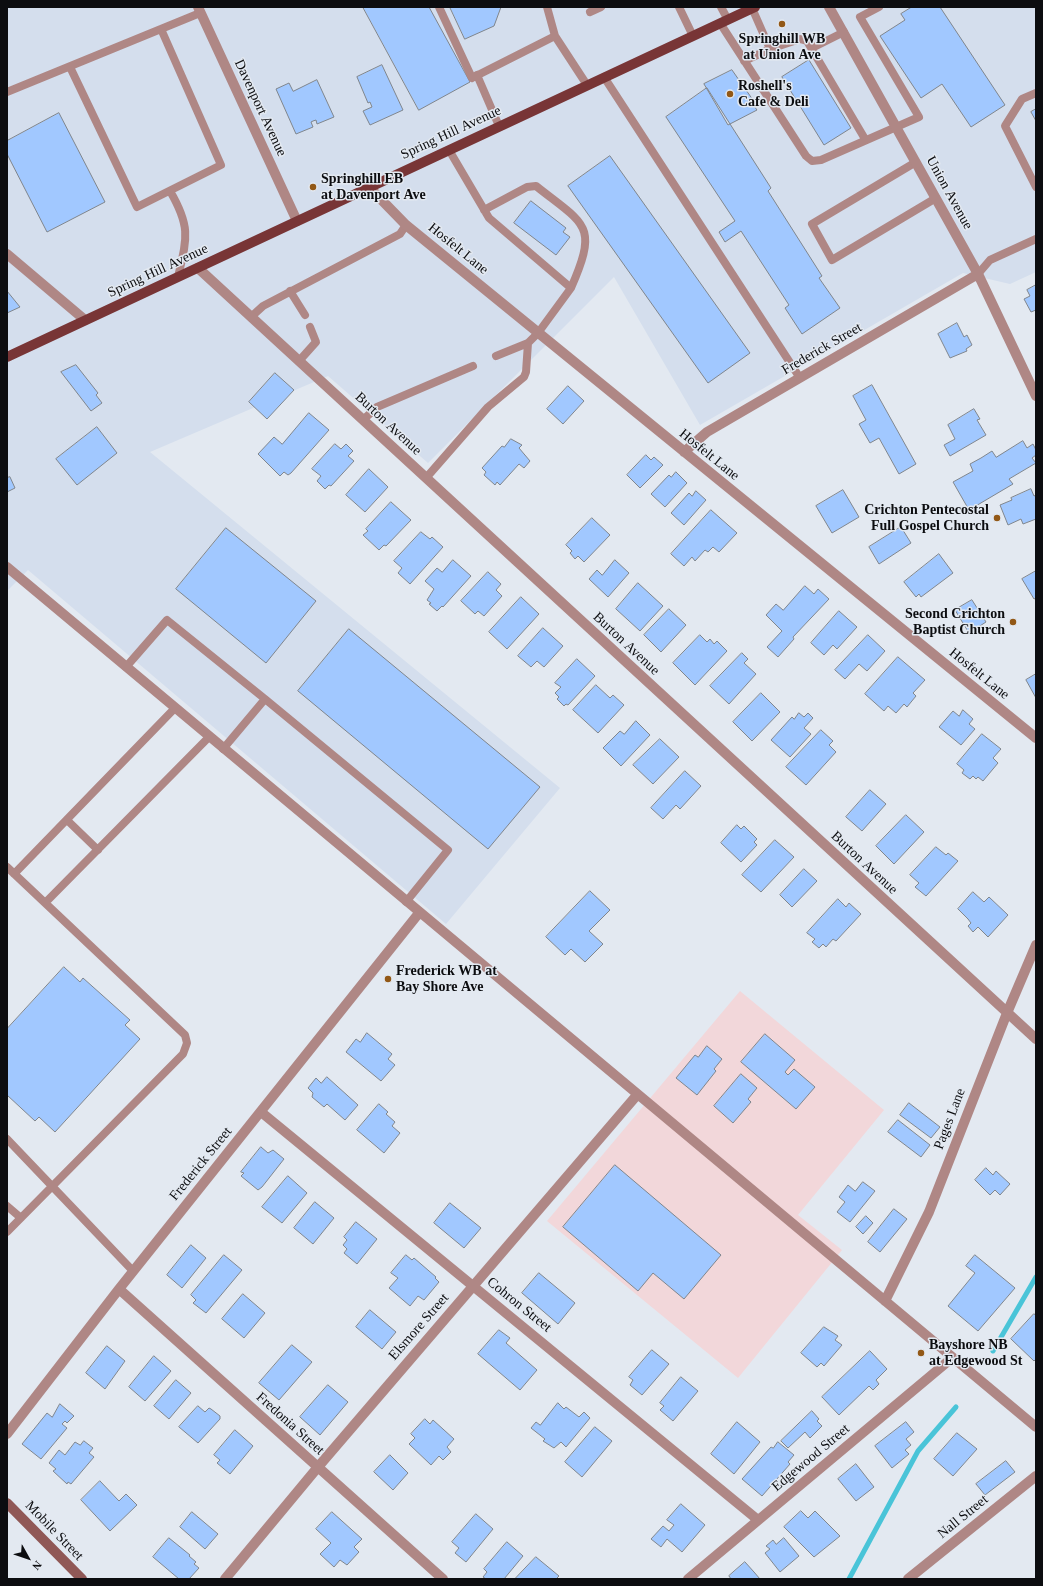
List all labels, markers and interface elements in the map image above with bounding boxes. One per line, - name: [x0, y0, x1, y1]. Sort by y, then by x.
- marker: Springhill WB at Union Ave: [777, 19, 787, 29]
- place label: Springhill WB at Union Ave: [739, 31, 825, 64]
- street label: Davenport Avenue: [230, 57, 290, 159]
- place label: Roshell's Cafe & Deli: [738, 78, 809, 110]
- marker: Roshell's Cafe & Deli: [725, 89, 735, 99]
- street label: Spring Hill Avenue: [398, 102, 504, 164]
- street label: Union Avenue: [922, 154, 976, 232]
- place label: Springhill EB at Davenport Ave: [321, 171, 426, 204]
- marker: Springhill EB at Davenport Ave: [308, 182, 318, 192]
- street label: Hosfelt Lane: [424, 220, 492, 278]
- street label: Spring Hill Avenue: [105, 240, 211, 302]
- street label: Frederick Street: [779, 319, 865, 379]
- street label: Burton Avenue: [351, 389, 425, 459]
- street label: Hosfelt Lane: [675, 426, 743, 484]
- place label: Crichton Pentecostal Full Gospel Church: [864, 502, 989, 534]
- marker: Crichton Pentecostal Full Gospel Church: [992, 513, 1002, 523]
- place label: Second Crichton Baptist Church: [905, 606, 1005, 638]
- street label: Burton Avenue: [589, 609, 663, 679]
- marker: Second Crichton Baptist Church: [1008, 617, 1018, 627]
- street label: Hosfelt Lane: [945, 645, 1013, 703]
- street label: Burton Avenue: [827, 828, 901, 898]
- place label: Frederick WB at Bay Shore Ave: [396, 963, 497, 996]
- marker: Frederick WB at Bay Shore Ave: [383, 974, 393, 984]
- street label: Pages Lane: [931, 1086, 969, 1152]
- street label: Frederick Street: [166, 1124, 236, 1204]
- street label: Cohron Street: [483, 1274, 555, 1336]
- street label: Elsmore Street: [385, 1290, 453, 1364]
- place label: Bayshore NB at Edgewood St: [929, 1337, 1022, 1370]
- marker: Bayshore NB at Edgewood St: [916, 1348, 926, 1358]
- street label: Fredonia Street: [252, 1389, 328, 1459]
- street label: Edgewood Street: [769, 1421, 853, 1495]
- street label: Nall Street: [934, 1492, 992, 1542]
- street label: Mobile Street: [21, 1498, 87, 1564]
- north arrow: [8, 1538, 48, 1578]
- text: N: [30, 1559, 44, 1573]

